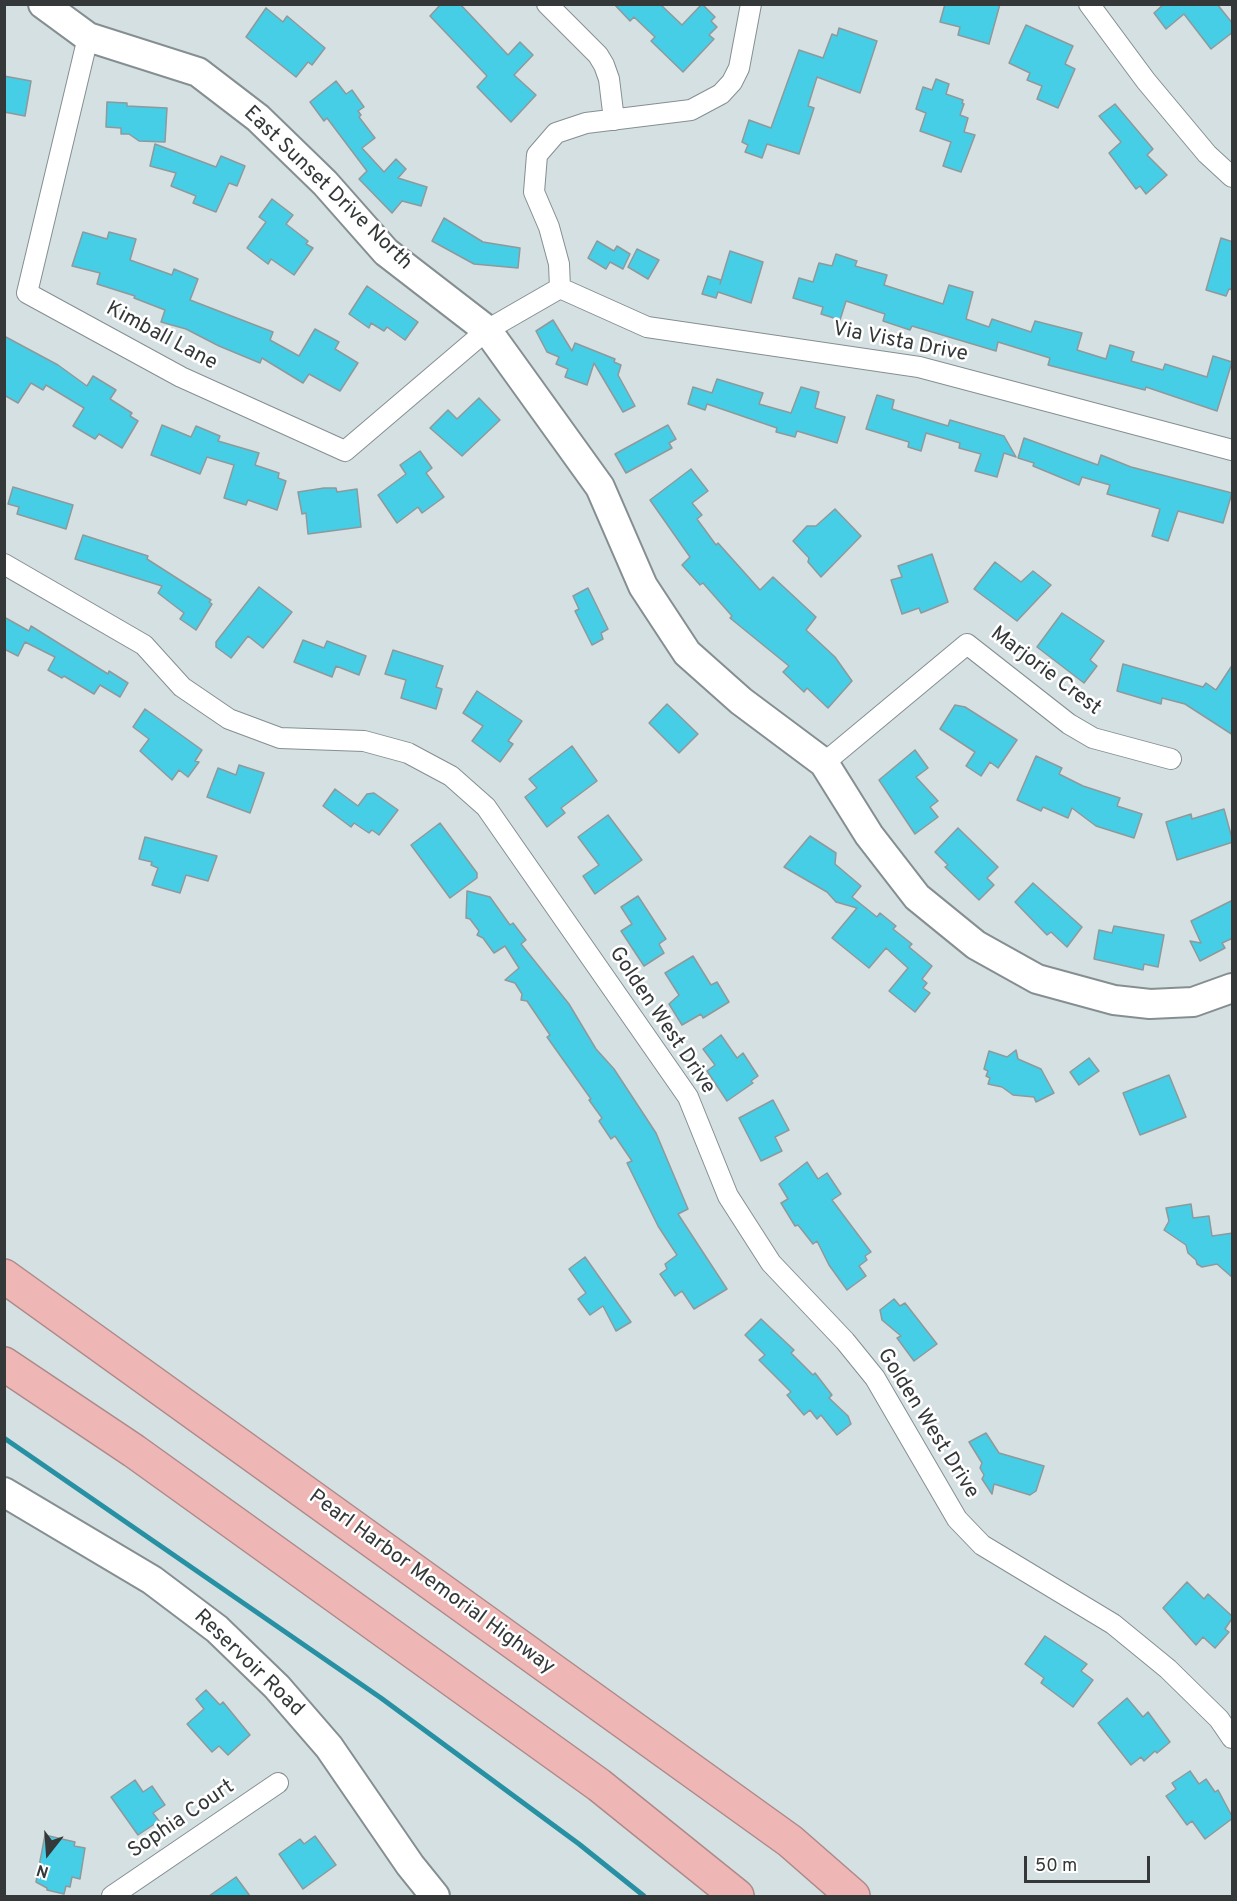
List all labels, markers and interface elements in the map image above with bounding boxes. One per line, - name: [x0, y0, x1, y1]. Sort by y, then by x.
- street label: East Sunset Drive North: [237, 102, 417, 276]
- street label: Kimball Lane: [101, 297, 221, 377]
- street label: Via Vista Drive: [830, 318, 970, 368]
- street label: Marjorie Crest: [985, 622, 1105, 722]
- street label: Golden West Drive: [602, 943, 720, 1099]
- street label: Golden West Drive: [871, 1344, 983, 1504]
- street label: Pearl Harbor Memorial Highway: [303, 1485, 559, 1681]
- street label: Reservoir Road: [188, 1605, 308, 1723]
- street label: Sophia Court: [124, 1775, 240, 1865]
- north arrow: [18, 1823, 78, 1883]
- scale bar: [1027, 1844, 1153, 1882]
- text: 50 m: [1035, 1855, 1077, 1878]
- text: N: [34, 1859, 51, 1881]

